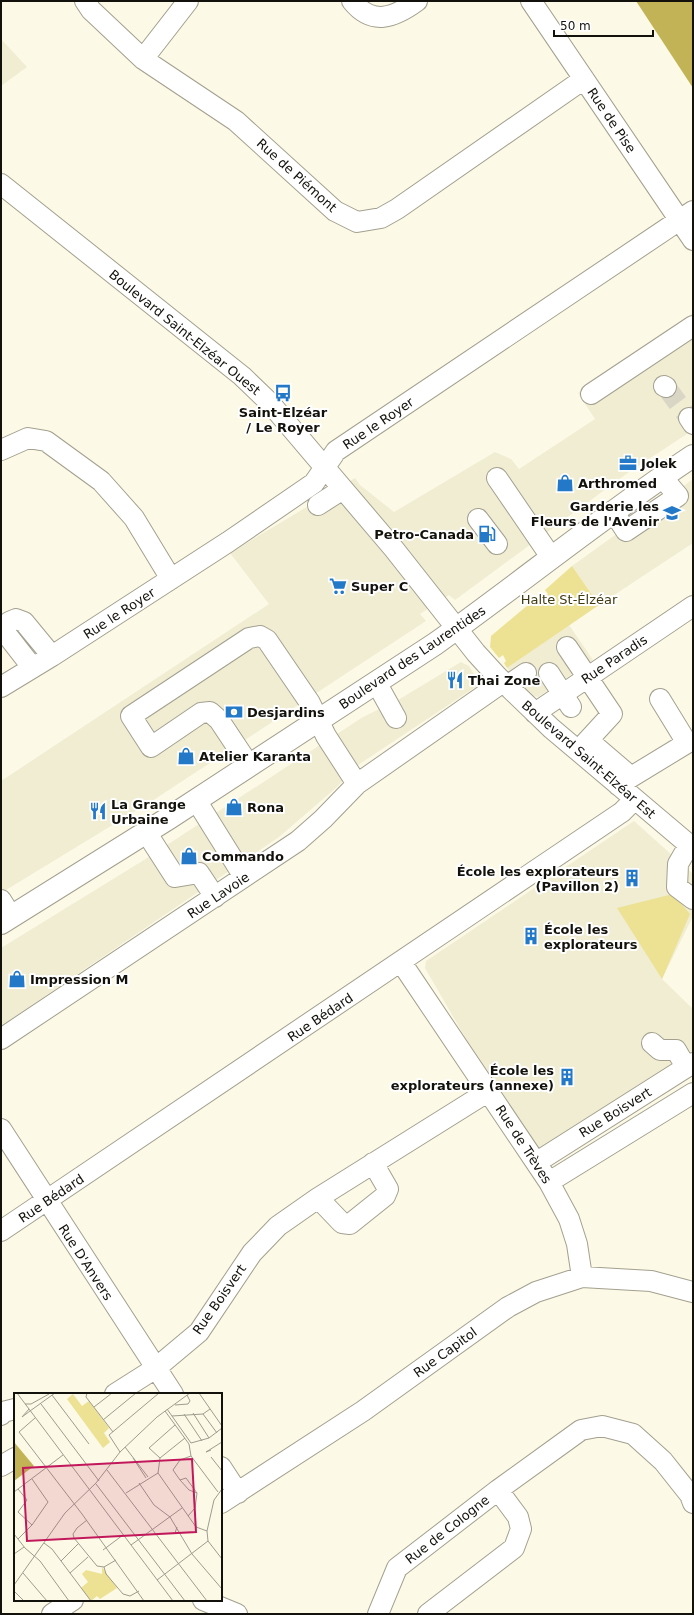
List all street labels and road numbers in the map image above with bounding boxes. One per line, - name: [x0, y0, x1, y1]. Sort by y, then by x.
- street label: Rue de Pise: [584, 85, 639, 156]
- street label: Rue de Piémont: [254, 136, 340, 215]
- street label: Boulevard Saint-Elzéar Ouest: [106, 267, 263, 398]
- street label: Rue le Royer: [340, 394, 417, 453]
- street label: Rue le Royer: [81, 584, 158, 642]
- street label: Boulevard des Laurentides: [336, 603, 489, 712]
- street label: Rue Paradis: [579, 632, 650, 687]
- street label: Boulevard Saint-Elzéar Est: [519, 697, 658, 821]
- street label: Rue Lavoie: [185, 869, 252, 922]
- street label: Rue Bédard: [285, 990, 356, 1045]
- street label: Rue Boisvert: [576, 1084, 654, 1141]
- street label: Rue de Trèves: [493, 1102, 555, 1187]
- street label: Rue Bédard: [16, 1171, 87, 1226]
- street label: Rue D'Anvers: [56, 1222, 116, 1303]
- street label: Rue Boisvert: [190, 1261, 249, 1337]
- street label: Rue Capitol: [411, 1324, 480, 1380]
- street label: Rue de Cologne: [402, 1492, 492, 1567]

